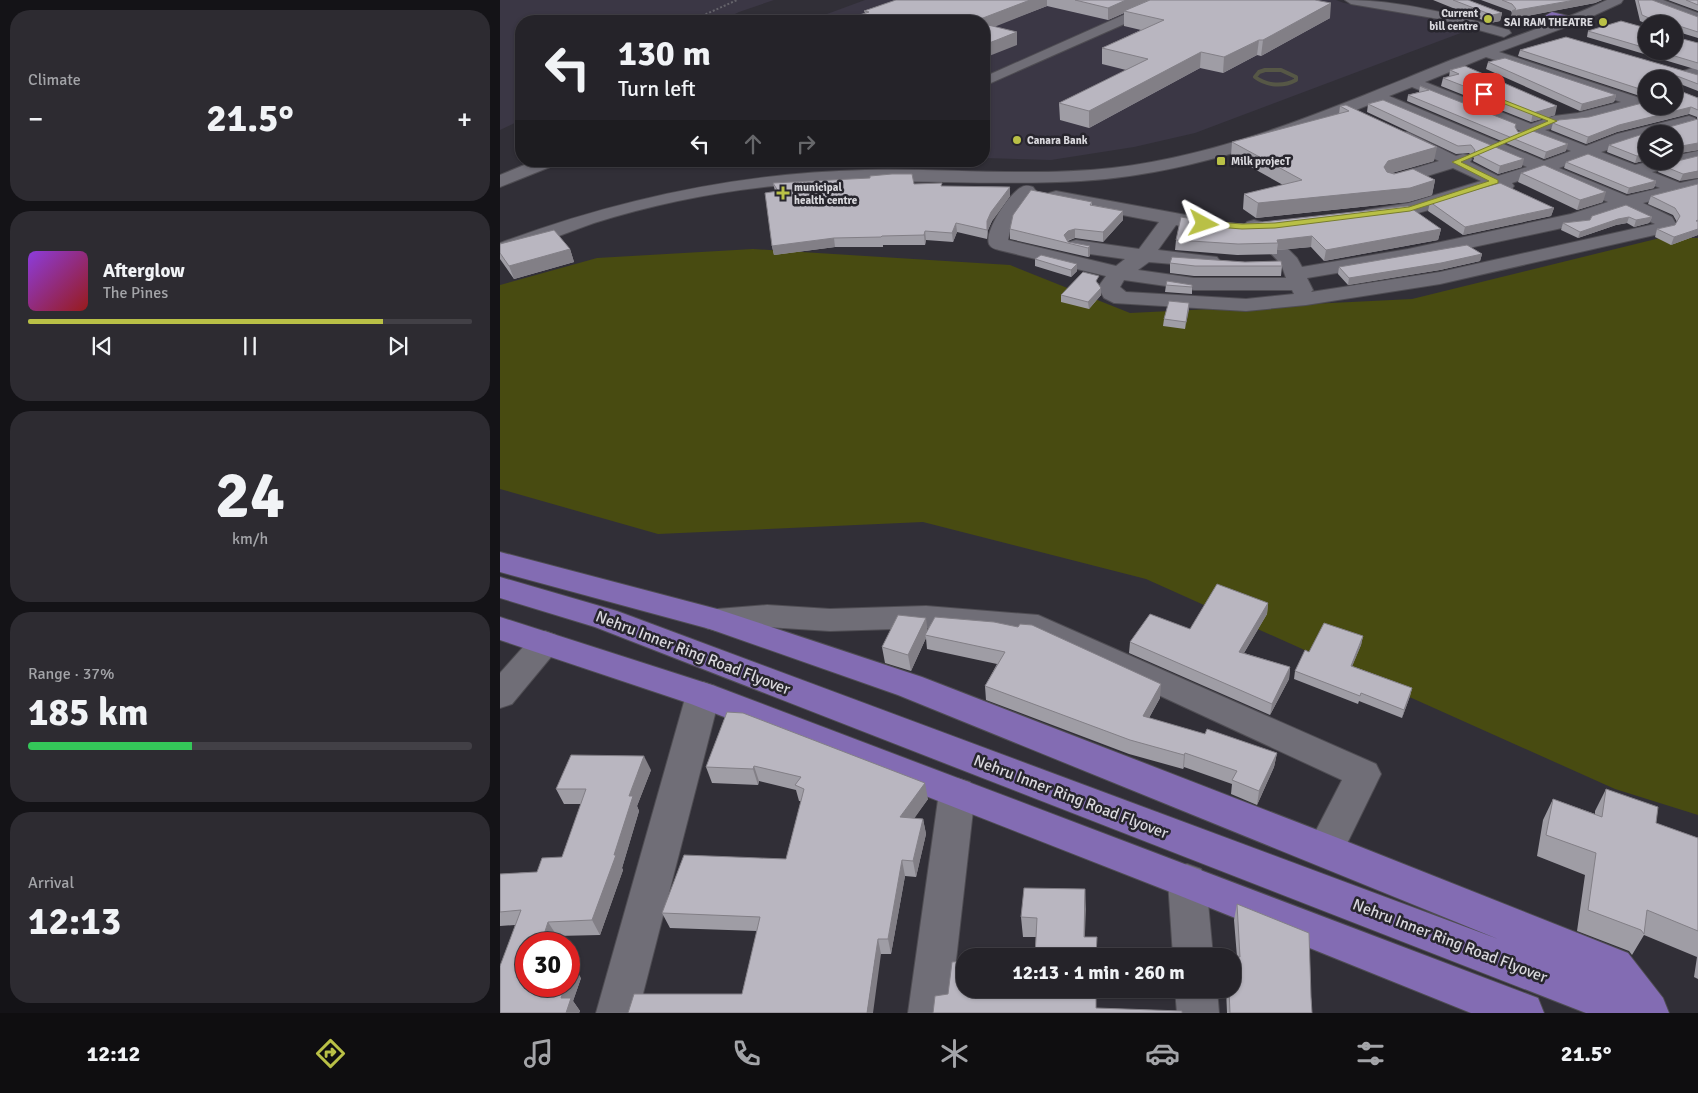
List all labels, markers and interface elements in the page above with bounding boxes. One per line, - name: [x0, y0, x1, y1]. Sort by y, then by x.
- place label: Current bill centre: [1429, 7, 1479, 33]
- marker: Current bill centre: [1482, 13, 1494, 25]
- map controls: [1638, 15, 1683, 170]
- button: sound: [1638, 15, 1683, 60]
- place label: SAI RAM THEATRE: [1504, 16, 1593, 29]
- marker: SAI RAM THEATRE: [1597, 16, 1609, 28]
- text: 130 m: [618, 32, 711, 75]
- icon: left: [535, 35, 600, 100]
- text: Climate: [28, 70, 81, 90]
- button: search: [1638, 70, 1683, 115]
- pin: [1463, 73, 1505, 115]
- text: Turn left: [618, 75, 696, 102]
- icon: arrive: [1470, 80, 1498, 108]
- text: 21.5°: [206, 95, 294, 142]
- text: −: [28, 102, 43, 136]
- text: +: [457, 102, 472, 136]
- button: layers: [1638, 125, 1683, 170]
- icon: left: [686, 130, 714, 158]
- icon: ahead: [739, 130, 767, 158]
- icon: right: [792, 130, 820, 158]
- marker: Canara Bank: [1011, 134, 1023, 146]
- place label: Canara Bank: [1027, 134, 1088, 147]
- marker: Milk projecT: [1215, 155, 1227, 167]
- place label: Milk projecT: [1231, 155, 1291, 168]
- place label: municipal health centre: [794, 181, 858, 207]
- marker: municipal health centre: [776, 186, 790, 200]
- position arrow: [1177, 197, 1229, 249]
- text: Afterglow: [103, 259, 185, 283]
- text: The Pines: [103, 283, 168, 303]
- icon: previous: [88, 332, 116, 360]
- icon: pause: [236, 332, 264, 360]
- icon: next: [384, 332, 412, 360]
- text: 24: [215, 456, 285, 536]
- text: km/h: [232, 529, 268, 549]
- street label: Nehru Inner Ring Road Flyover: [593, 607, 793, 699]
- text: Range · 37%: [28, 664, 114, 684]
- text: 185 km: [28, 689, 149, 736]
- street label: Nehru Inner Ring Road Flyover: [971, 751, 1171, 843]
- text: Arrival: [28, 873, 74, 893]
- street label: Nehru Inner Ring Road Flyover: [1350, 895, 1550, 987]
- text: 12:13: [28, 898, 121, 945]
- speed limit sign: 30: [515, 932, 580, 997]
- text: 12:13 · 1 min · 260 m: [1012, 961, 1185, 985]
- icon: directions: [313, 1036, 348, 1071]
- icon: music: [521, 1036, 556, 1071]
- icon: phone: [729, 1036, 764, 1071]
- icon: climate: [937, 1036, 972, 1071]
- icon: car: [1145, 1036, 1180, 1071]
- icon: filters: [1353, 1036, 1388, 1071]
- text: 12:12: [86, 1040, 140, 1067]
- text: 21.5°: [1561, 1040, 1612, 1067]

